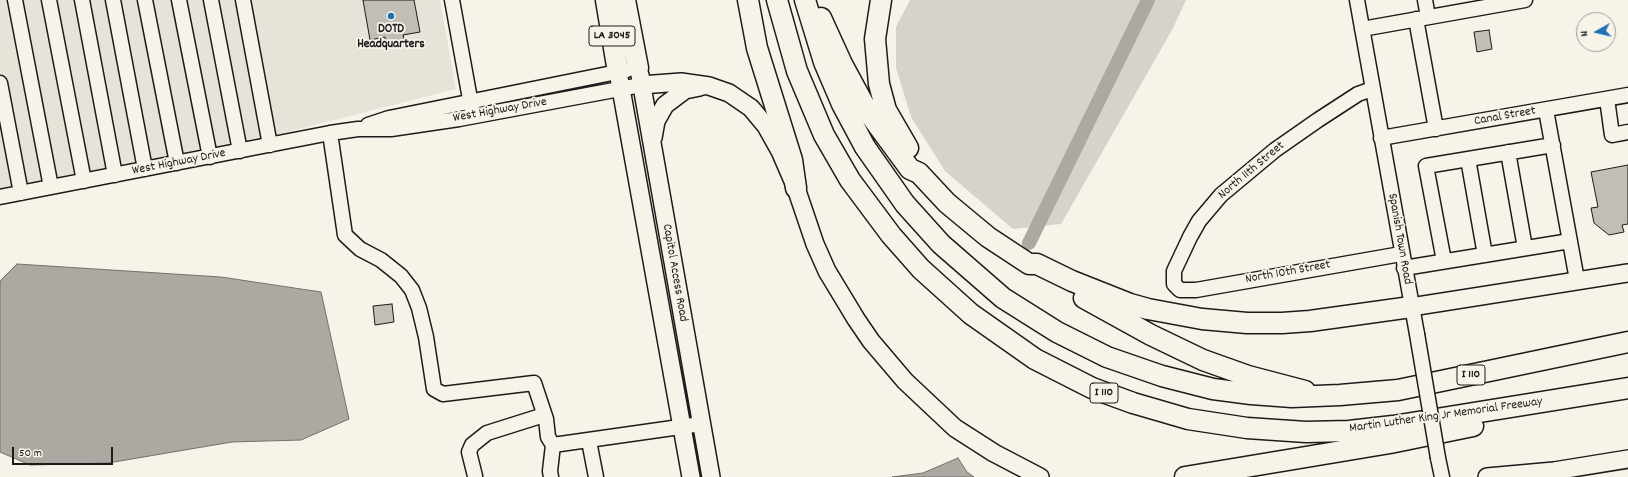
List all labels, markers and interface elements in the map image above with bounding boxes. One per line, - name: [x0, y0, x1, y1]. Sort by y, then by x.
- marker: DOTD Headquarters: [386, 11, 396, 21]
- north arrow: [1576, 12, 1616, 52]
- place label: DOTD Headquarters: [357, 22, 425, 53]
- road number: LA 3045: [589, 26, 635, 46]
- text: N: [1577, 30, 1593, 37]
- street label: West Highway Drive: [452, 95, 548, 127]
- street label: Canal Street: [1473, 104, 1537, 130]
- street label: North 11th Street: [1216, 139, 1288, 203]
- street label: West Highway Drive: [131, 146, 227, 180]
- street label: Spanish Town Road: [1383, 192, 1415, 286]
- street label: Capitol Access Road: [658, 223, 690, 323]
- street label: North 10th Street: [1244, 258, 1332, 288]
- road number: I 110: [1457, 365, 1485, 385]
- road number: I 110: [1090, 383, 1118, 403]
- street label: Martin Luther King Jr Memorial Freeway: [1349, 395, 1543, 437]
- scale bar: [14, 439, 115, 465]
- text: 50 m: [19, 445, 42, 462]

